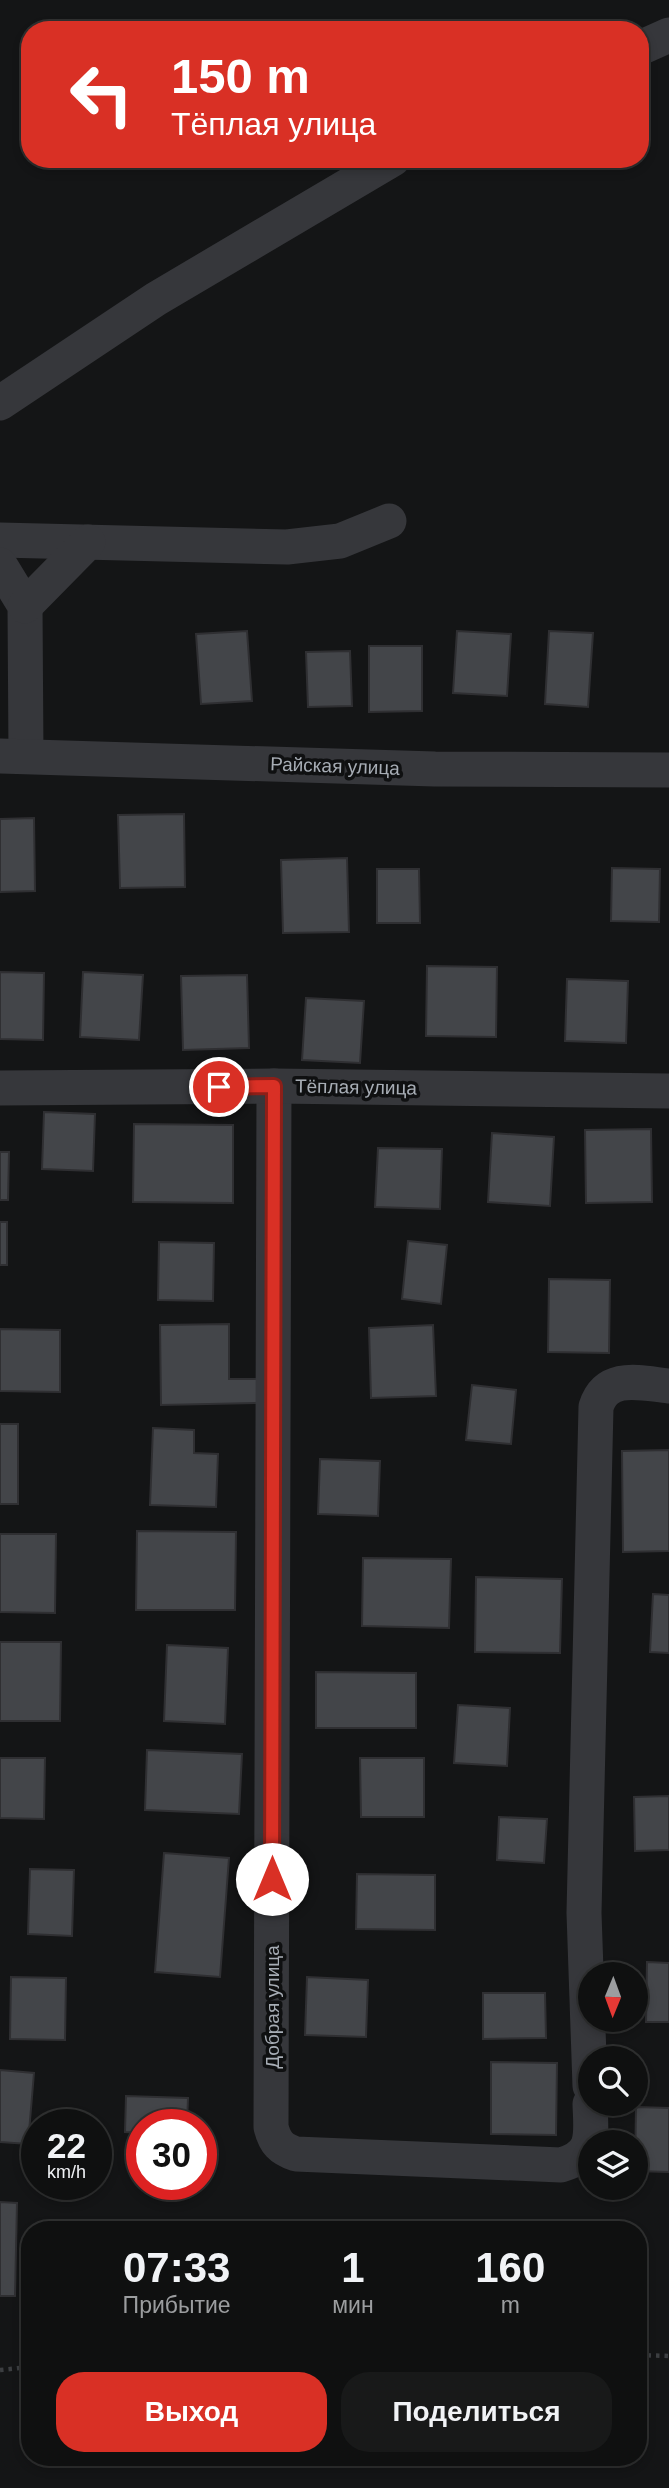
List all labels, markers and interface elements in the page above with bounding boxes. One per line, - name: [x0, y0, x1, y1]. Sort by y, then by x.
- icon: left: [56, 49, 147, 140]
- text: 150 m: [171, 49, 310, 103]
- text: Тёплая улица: [171, 106, 376, 142]
- street label: Райская улица: [270, 753, 401, 779]
- pin: [189, 1057, 249, 1117]
- icon: arrive: [200, 1068, 238, 1106]
- street label: Тёплая улица: [295, 1075, 418, 1099]
- position arrow: [235, 1842, 309, 1916]
- street label: Добрая улица: [262, 1945, 283, 2069]
- north arrow: [578, 1962, 648, 2032]
- map controls: [578, 1962, 648, 2200]
- button: search: [578, 2046, 648, 2116]
- speed limit sign: 30: [126, 2109, 217, 2200]
- text: 22: [47, 2126, 86, 2165]
- button: layers: [578, 2130, 648, 2200]
- text: km/h: [47, 2162, 86, 2182]
- text: 07:33: [123, 2244, 230, 2291]
- text: 1: [341, 2244, 365, 2291]
- text: 160: [475, 2244, 545, 2291]
- text: Прибытие: [123, 2292, 231, 2318]
- text: мин: [332, 2292, 374, 2318]
- text: m: [501, 2292, 520, 2318]
- button: Выход: [56, 2372, 327, 2452]
- button: Поделиться: [341, 2372, 612, 2452]

